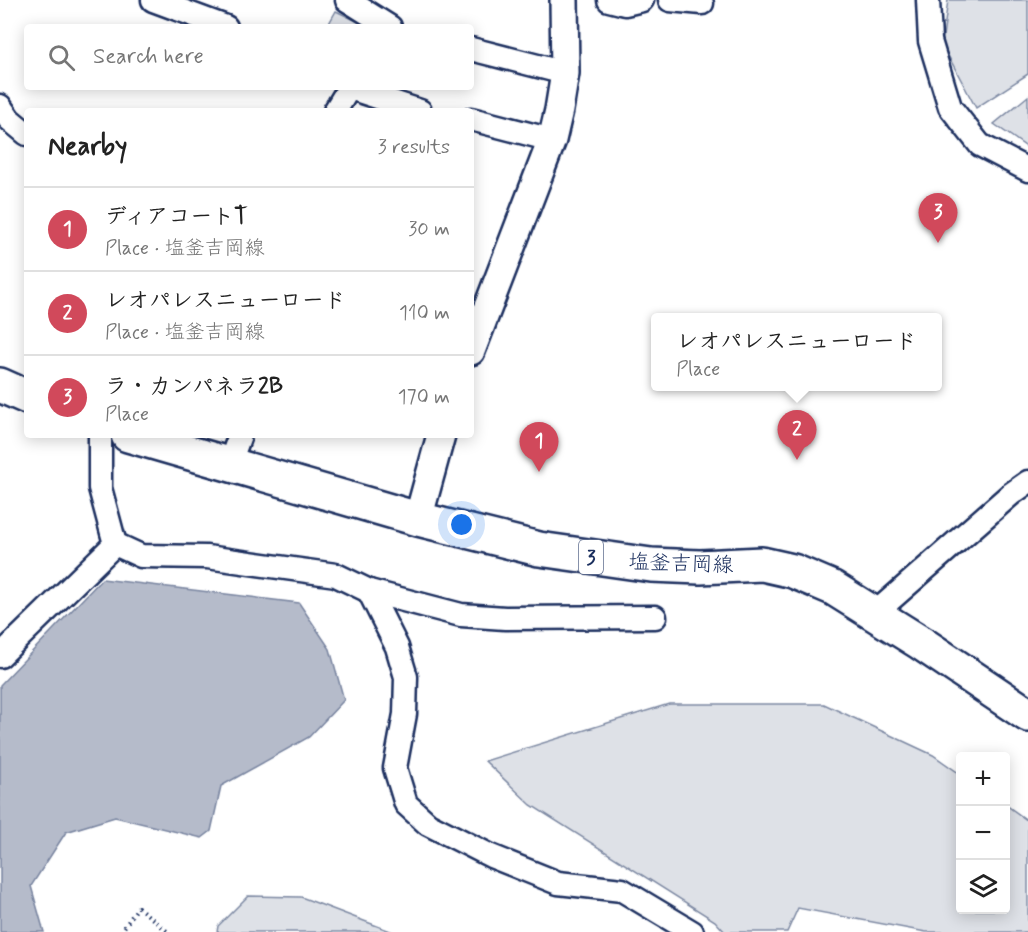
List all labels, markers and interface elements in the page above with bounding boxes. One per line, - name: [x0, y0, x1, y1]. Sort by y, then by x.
- search box: [24, 24, 474, 90]
- icon: search: [45, 41, 78, 74]
- text: Search here: [93, 43, 204, 71]
- text: Nearby: [48, 130, 127, 164]
- text: 3 results: [378, 134, 450, 161]
- pin: 3: [918, 194, 958, 243]
- text: ディアコートT: [105, 203, 247, 231]
- text: 1: [63, 216, 72, 243]
- text: 30 m: [408, 216, 450, 243]
- text: Place · 塩釜吉岡線: [105, 235, 264, 262]
- text: レオパレスニューロード: [105, 287, 346, 315]
- text: 2: [63, 300, 72, 327]
- text: 110 m: [399, 300, 450, 327]
- popup: [651, 313, 942, 391]
- text: Place · 塩釜吉岡線: [105, 319, 264, 346]
- text: レオパレスニューロード: [676, 328, 917, 356]
- text: Place: [676, 356, 720, 383]
- text: ラ・カンパネラ2B: [105, 373, 283, 401]
- text: 3: [63, 384, 72, 411]
- text: 170 m: [398, 384, 450, 411]
- text: Place: [105, 401, 149, 428]
- pin: 2: [778, 410, 816, 460]
- pin: 1: [520, 422, 558, 472]
- your location: [447, 510, 476, 539]
- road number: 3: [579, 540, 603, 574]
- street label: 塩釜吉岡線: [628, 548, 734, 580]
- map controls: [956, 752, 1010, 914]
- button: +: [956, 752, 1010, 806]
- button: −: [956, 806, 1010, 860]
- button: layers: [956, 860, 1010, 914]

